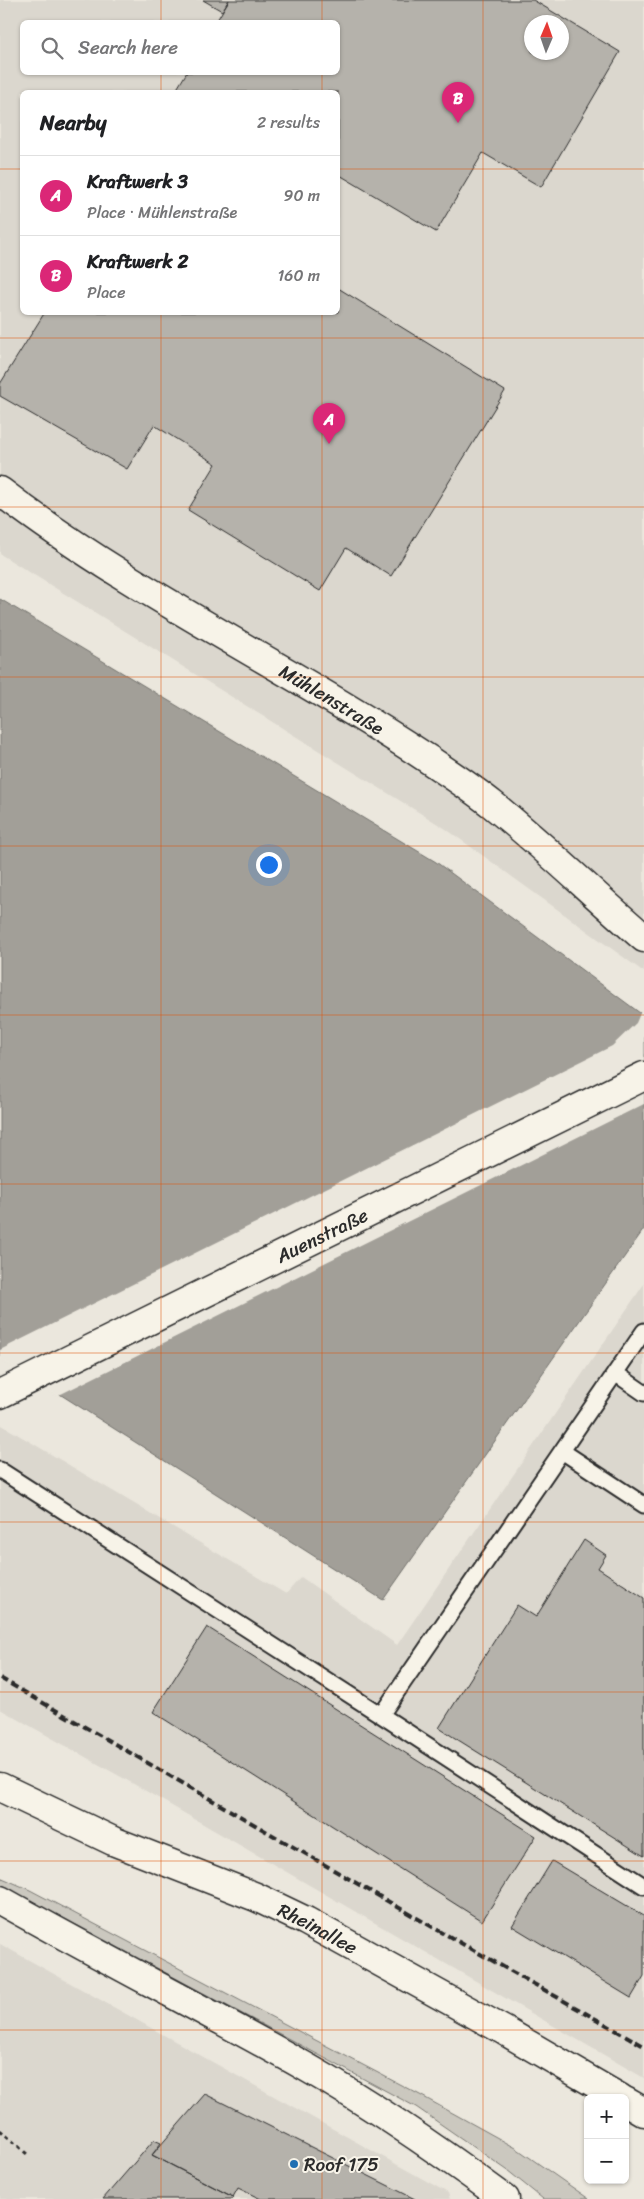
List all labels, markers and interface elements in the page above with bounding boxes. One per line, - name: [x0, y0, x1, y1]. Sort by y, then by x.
- north arrow: [524, 15, 569, 60]
- search box: [20, 20, 340, 75]
- text: Search here: [78, 31, 178, 64]
- icon: search: [38, 34, 66, 62]
- pin: B: [442, 82, 474, 123]
- text: Nearby: [40, 104, 106, 142]
- text: 2 results: [257, 108, 320, 137]
- text: Kraftwerk 3: [87, 165, 188, 198]
- text: A: [51, 181, 61, 210]
- text: 90 m: [284, 181, 320, 210]
- text: Place · Mühlenstraße: [87, 198, 237, 227]
- text: Kraftwerk 2: [87, 245, 189, 278]
- text: B: [51, 261, 61, 290]
- text: 160 m: [277, 261, 320, 290]
- text: Place: [87, 278, 126, 307]
- pin: A: [313, 403, 345, 444]
- street label: Mühlenstraße: [273, 655, 391, 744]
- your location: [256, 852, 282, 878]
- street label: Auenstraße: [269, 1198, 374, 1272]
- street label: Rheinallee: [272, 1893, 364, 1963]
- map controls: [584, 2094, 629, 2184]
- button: +: [584, 2094, 629, 2139]
- button: −: [584, 2139, 629, 2184]
- place label: Roof 175: [304, 2148, 379, 2181]
- marker: Roof 175: [288, 2158, 300, 2170]

